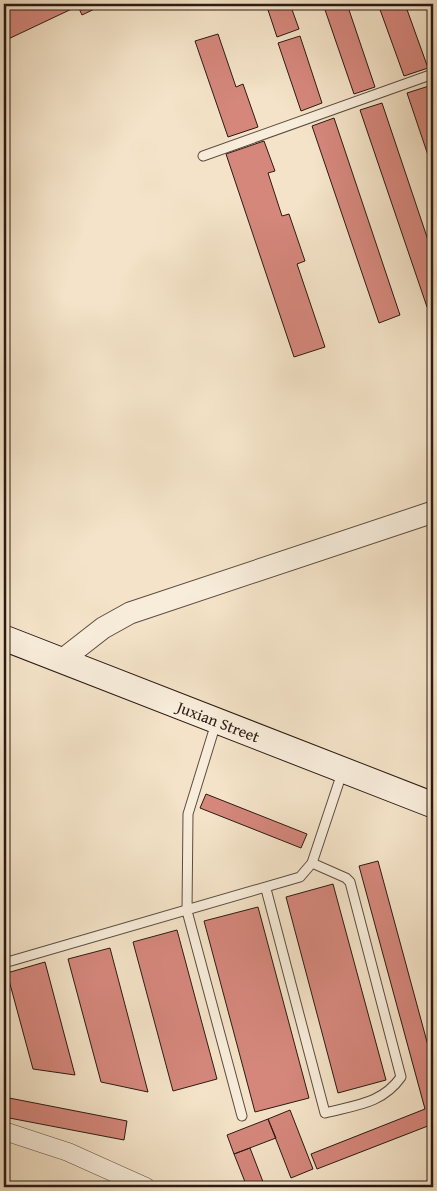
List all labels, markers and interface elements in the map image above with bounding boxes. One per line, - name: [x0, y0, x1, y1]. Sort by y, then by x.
- street label: Juxian Street: [172, 694, 264, 749]

